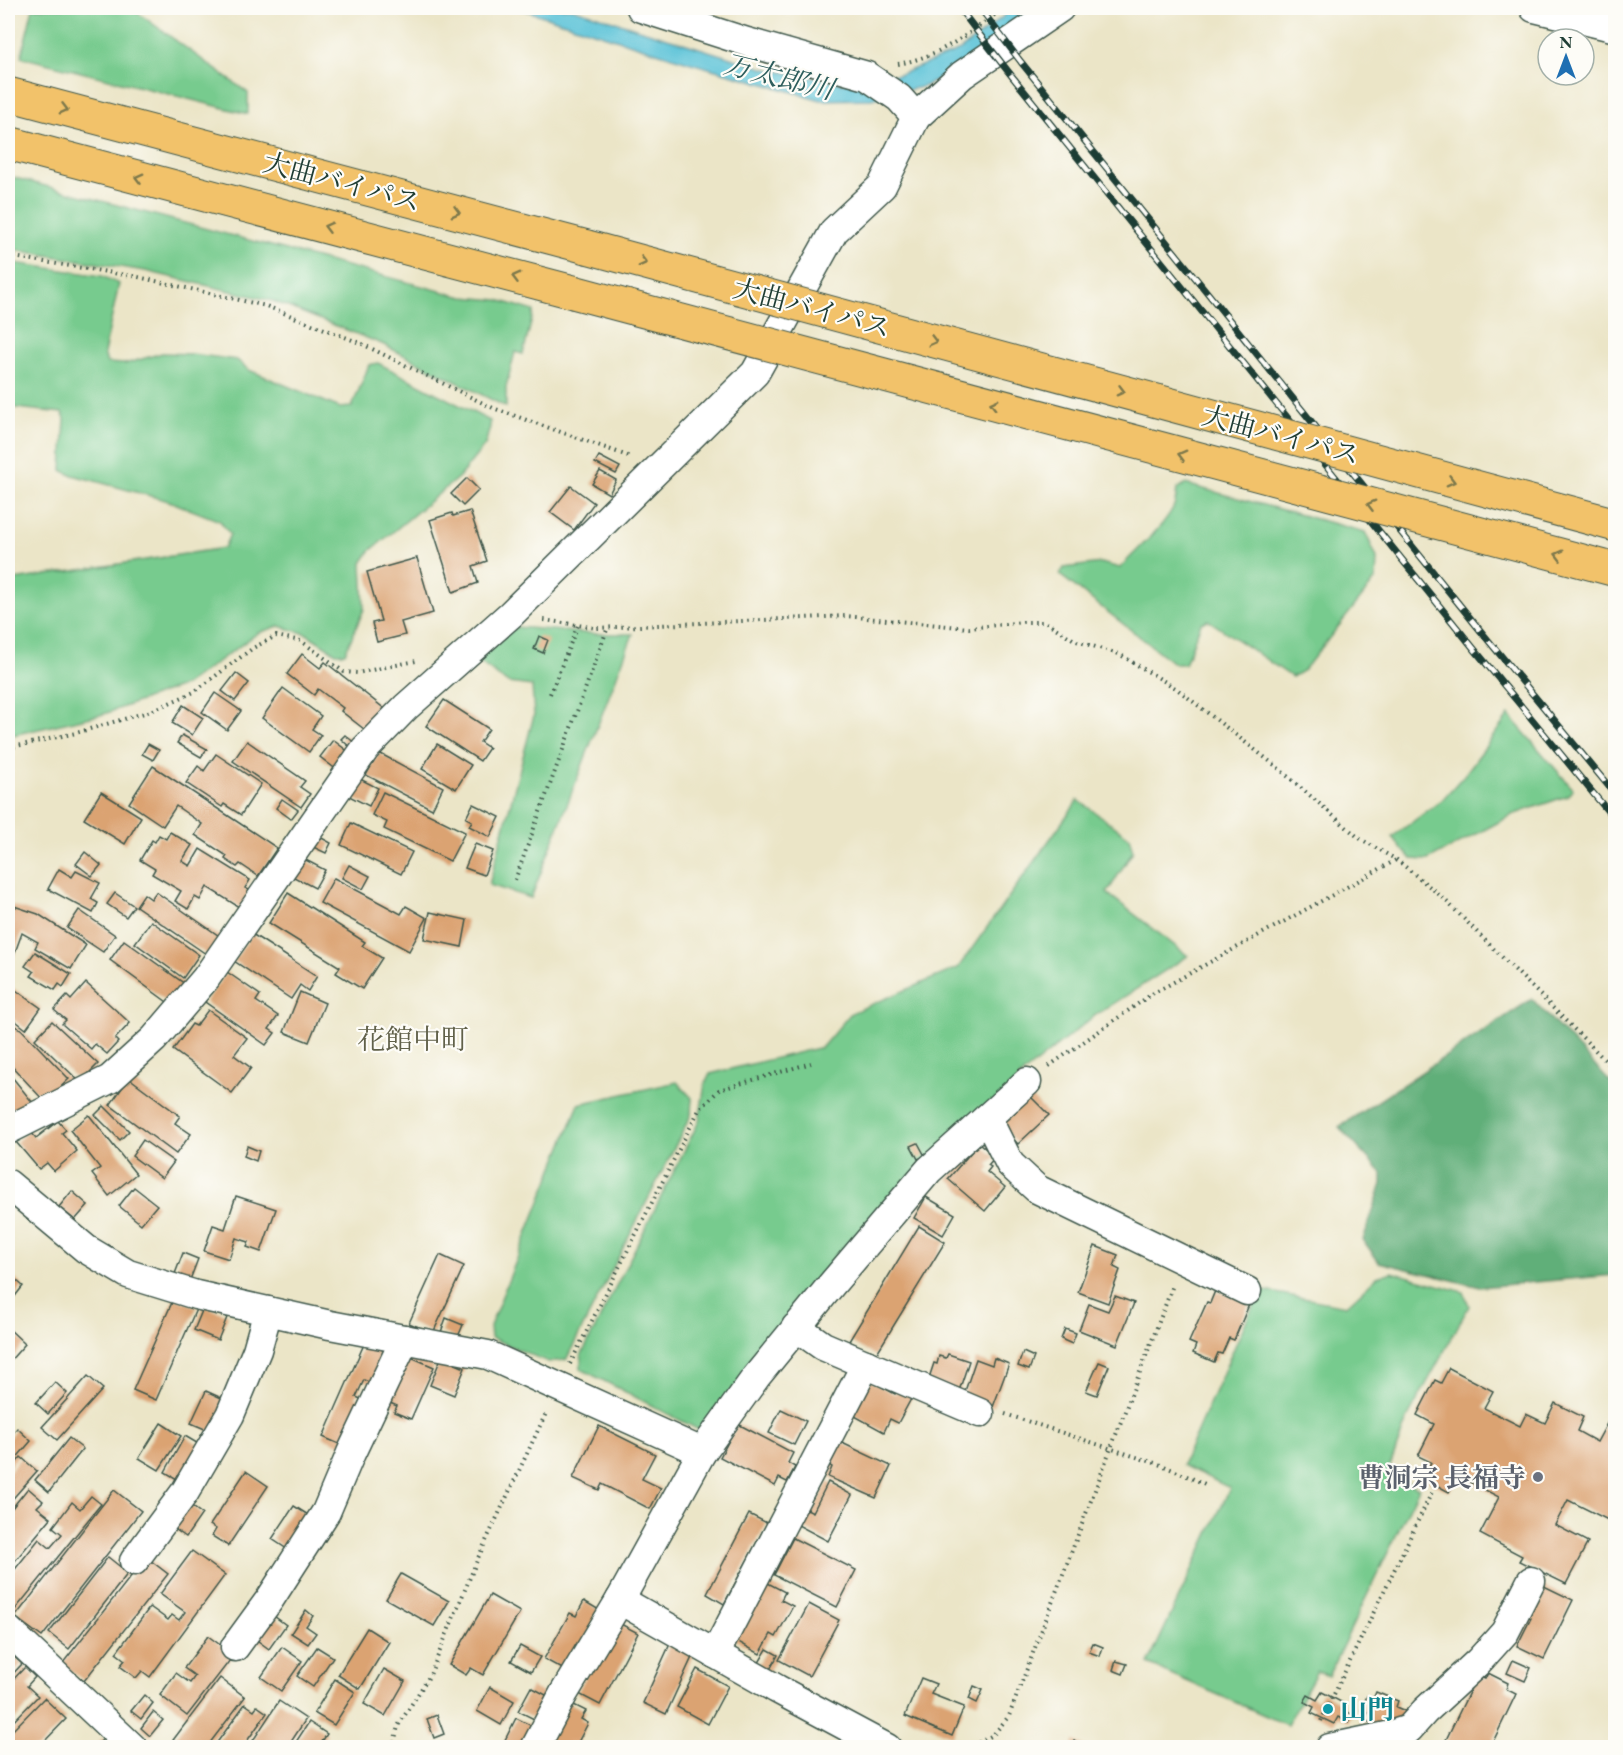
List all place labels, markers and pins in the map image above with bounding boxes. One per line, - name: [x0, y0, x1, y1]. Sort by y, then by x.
- place label: 曹洞宗 長福寺: [1358, 1460, 1526, 1495]
- marker: 曹洞宗 長福寺: [1531, 1470, 1545, 1484]
- place label: 山門: [1340, 1692, 1394, 1727]
- marker: 山門: [1321, 1702, 1335, 1716]

